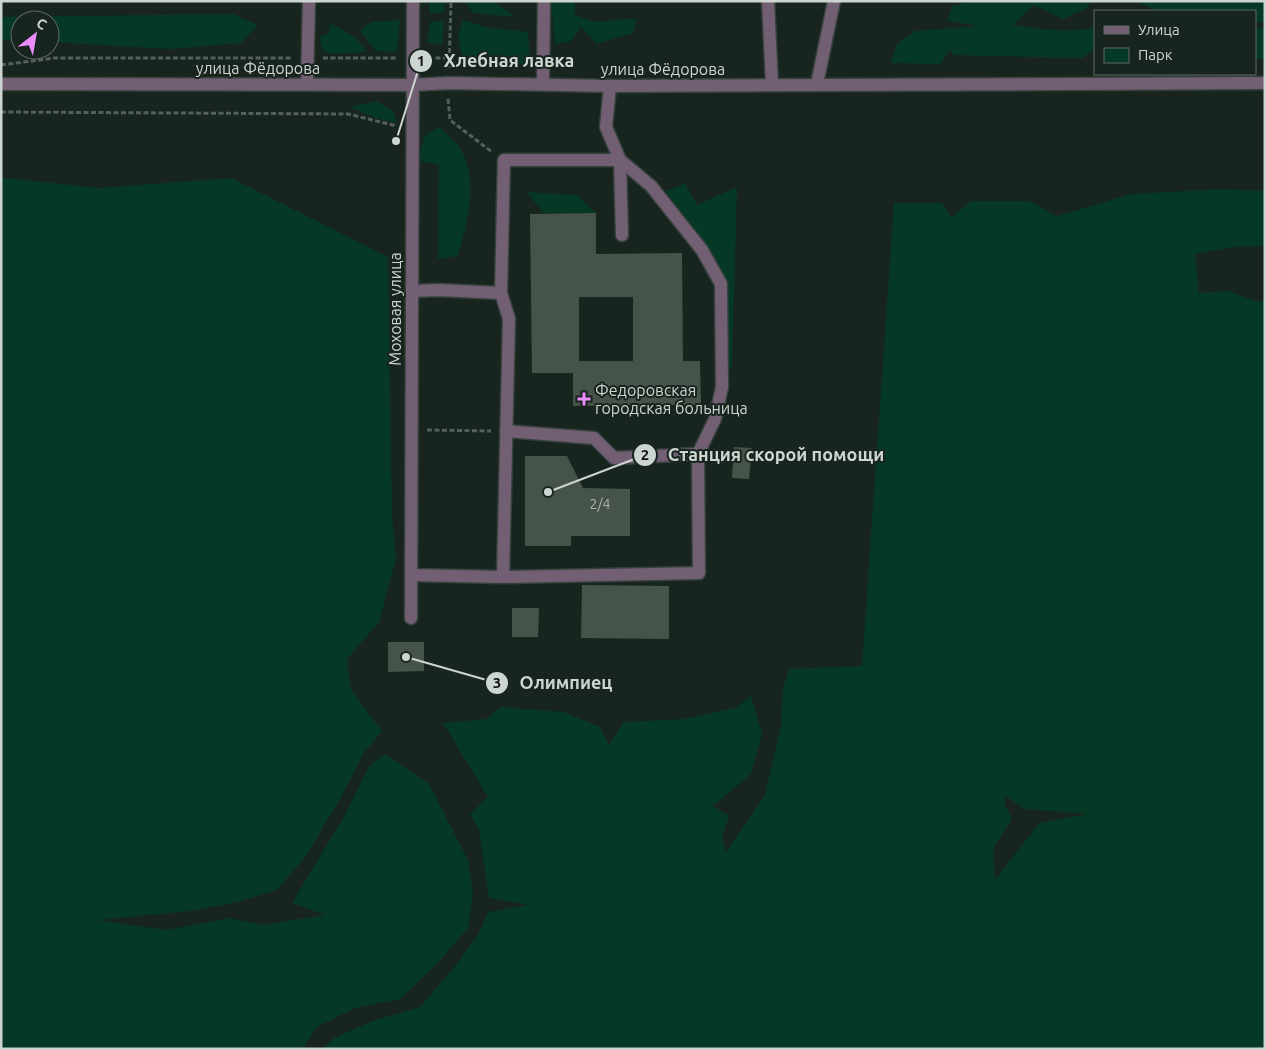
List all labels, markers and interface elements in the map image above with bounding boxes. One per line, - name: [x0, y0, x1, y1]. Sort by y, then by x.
- north arrow: [10, 10, 60, 60]
- legend: [1094, 10, 1256, 75]
- text: С: [34, 15, 50, 33]
- text: Улица: [1138, 21, 1180, 38]
- callout: Хлебная лавка: [409, 44, 585, 77]
- text: Парк: [1138, 46, 1173, 63]
- text: Хлебная лавка: [444, 50, 574, 70]
- text: 1: [417, 52, 425, 69]
- street label: улица Фёдорова: [196, 59, 320, 77]
- street label: улица Фёдорова: [601, 60, 725, 78]
- street label: Моховая улица: [386, 252, 404, 366]
- place label: Федоровская городская больница: [595, 381, 748, 417]
- marker: Федоровская городская больница: [577, 392, 591, 406]
- callout: Станция скорой помощи: [633, 438, 894, 471]
- text: Станция скорой помощи: [668, 444, 884, 464]
- text: 2: [641, 446, 649, 463]
- house number: 2/4: [590, 496, 611, 512]
- callout: Олимпиец: [484, 667, 622, 700]
- text: Олимпиец: [520, 672, 612, 692]
- text: 3: [493, 674, 501, 691]

